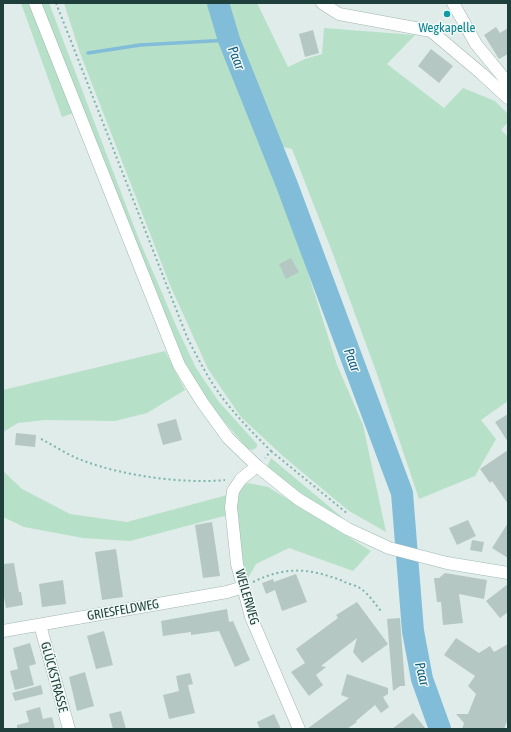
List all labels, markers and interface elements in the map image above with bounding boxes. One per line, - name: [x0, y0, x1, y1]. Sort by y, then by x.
- marker: Wegkapelle: [442, 9, 452, 19]
- place label: Wegkapelle: [418, 20, 476, 36]
- water label: Paar: [224, 44, 248, 72]
- water label: Paar: [340, 346, 364, 374]
- street label: WEILERWEG: [232, 567, 262, 627]
- street label: GRIESFELDWEG: [86, 596, 160, 624]
- street label: GLÜCKSTRASSE: [37, 640, 71, 714]
- water label: Paar: [411, 660, 433, 688]

